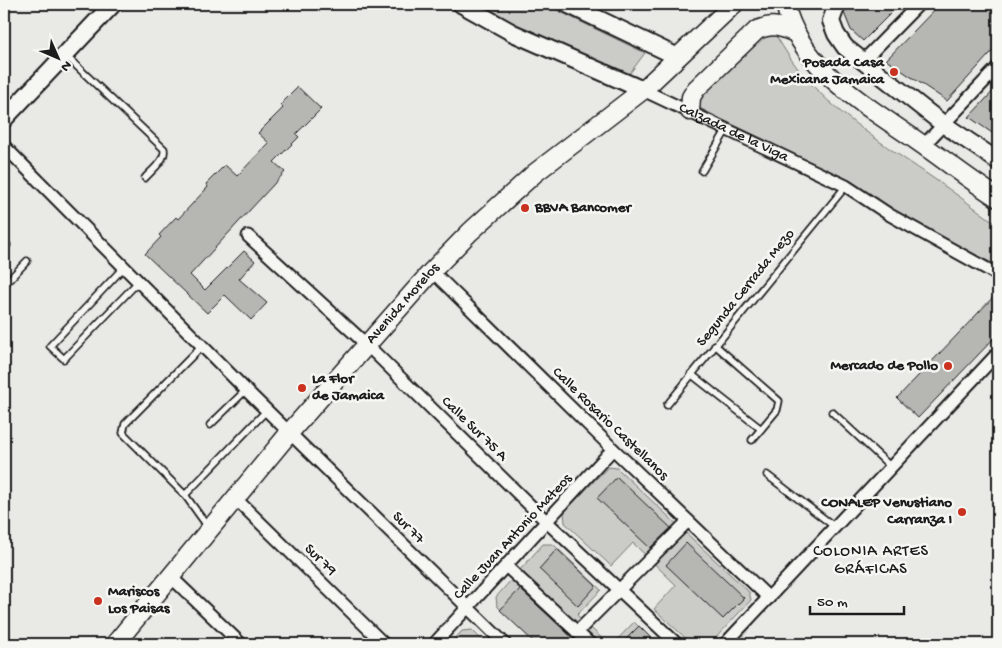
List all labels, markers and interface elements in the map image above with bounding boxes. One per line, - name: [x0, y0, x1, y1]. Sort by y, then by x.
- north arrow: [32, 32, 82, 82]
- place label: Posada Casa Mexicana Jamaica: [770, 54, 885, 89]
- text: N: [56, 56, 75, 75]
- marker: Posada Casa Mexicana Jamaica: [888, 66, 900, 78]
- street label: Calzada de la Viga: [676, 99, 792, 167]
- place label: BBVA Bancomer: [534, 199, 632, 217]
- marker: BBVA Bancomer: [519, 202, 531, 214]
- street label: Segunda Cerrada Mezo: [693, 225, 799, 350]
- street label: Avenida Morelos: [363, 259, 444, 348]
- place label: Mercado de Pollo: [830, 357, 938, 375]
- marker: Mercado de Pollo: [942, 360, 954, 372]
- street label: Calle Rosario Castellanos: [548, 364, 672, 485]
- place label: La Flor de Jamaica: [312, 370, 385, 405]
- marker: La Flor de Jamaica: [296, 382, 308, 394]
- street label: Calle Sur 75 A: [437, 393, 512, 466]
- street label: Calle Juan Antonio Mateos: [450, 470, 576, 604]
- place label: CONALEP Venustiano Carranza I: [820, 494, 952, 529]
- marker: CONALEP Venustiano Carranza I: [956, 506, 968, 518]
- street label: Sur 77: [388, 508, 429, 549]
- street label: Sur 79: [300, 540, 340, 580]
- district label: COLONIA ARTES GRÁFICAS: [813, 543, 929, 580]
- place label: Mariscos Los Paisas: [108, 583, 171, 618]
- scale bar: [810, 583, 903, 615]
- text: 50 m: [817, 594, 848, 612]
- marker: Mariscos Los Paisas: [92, 595, 104, 607]

